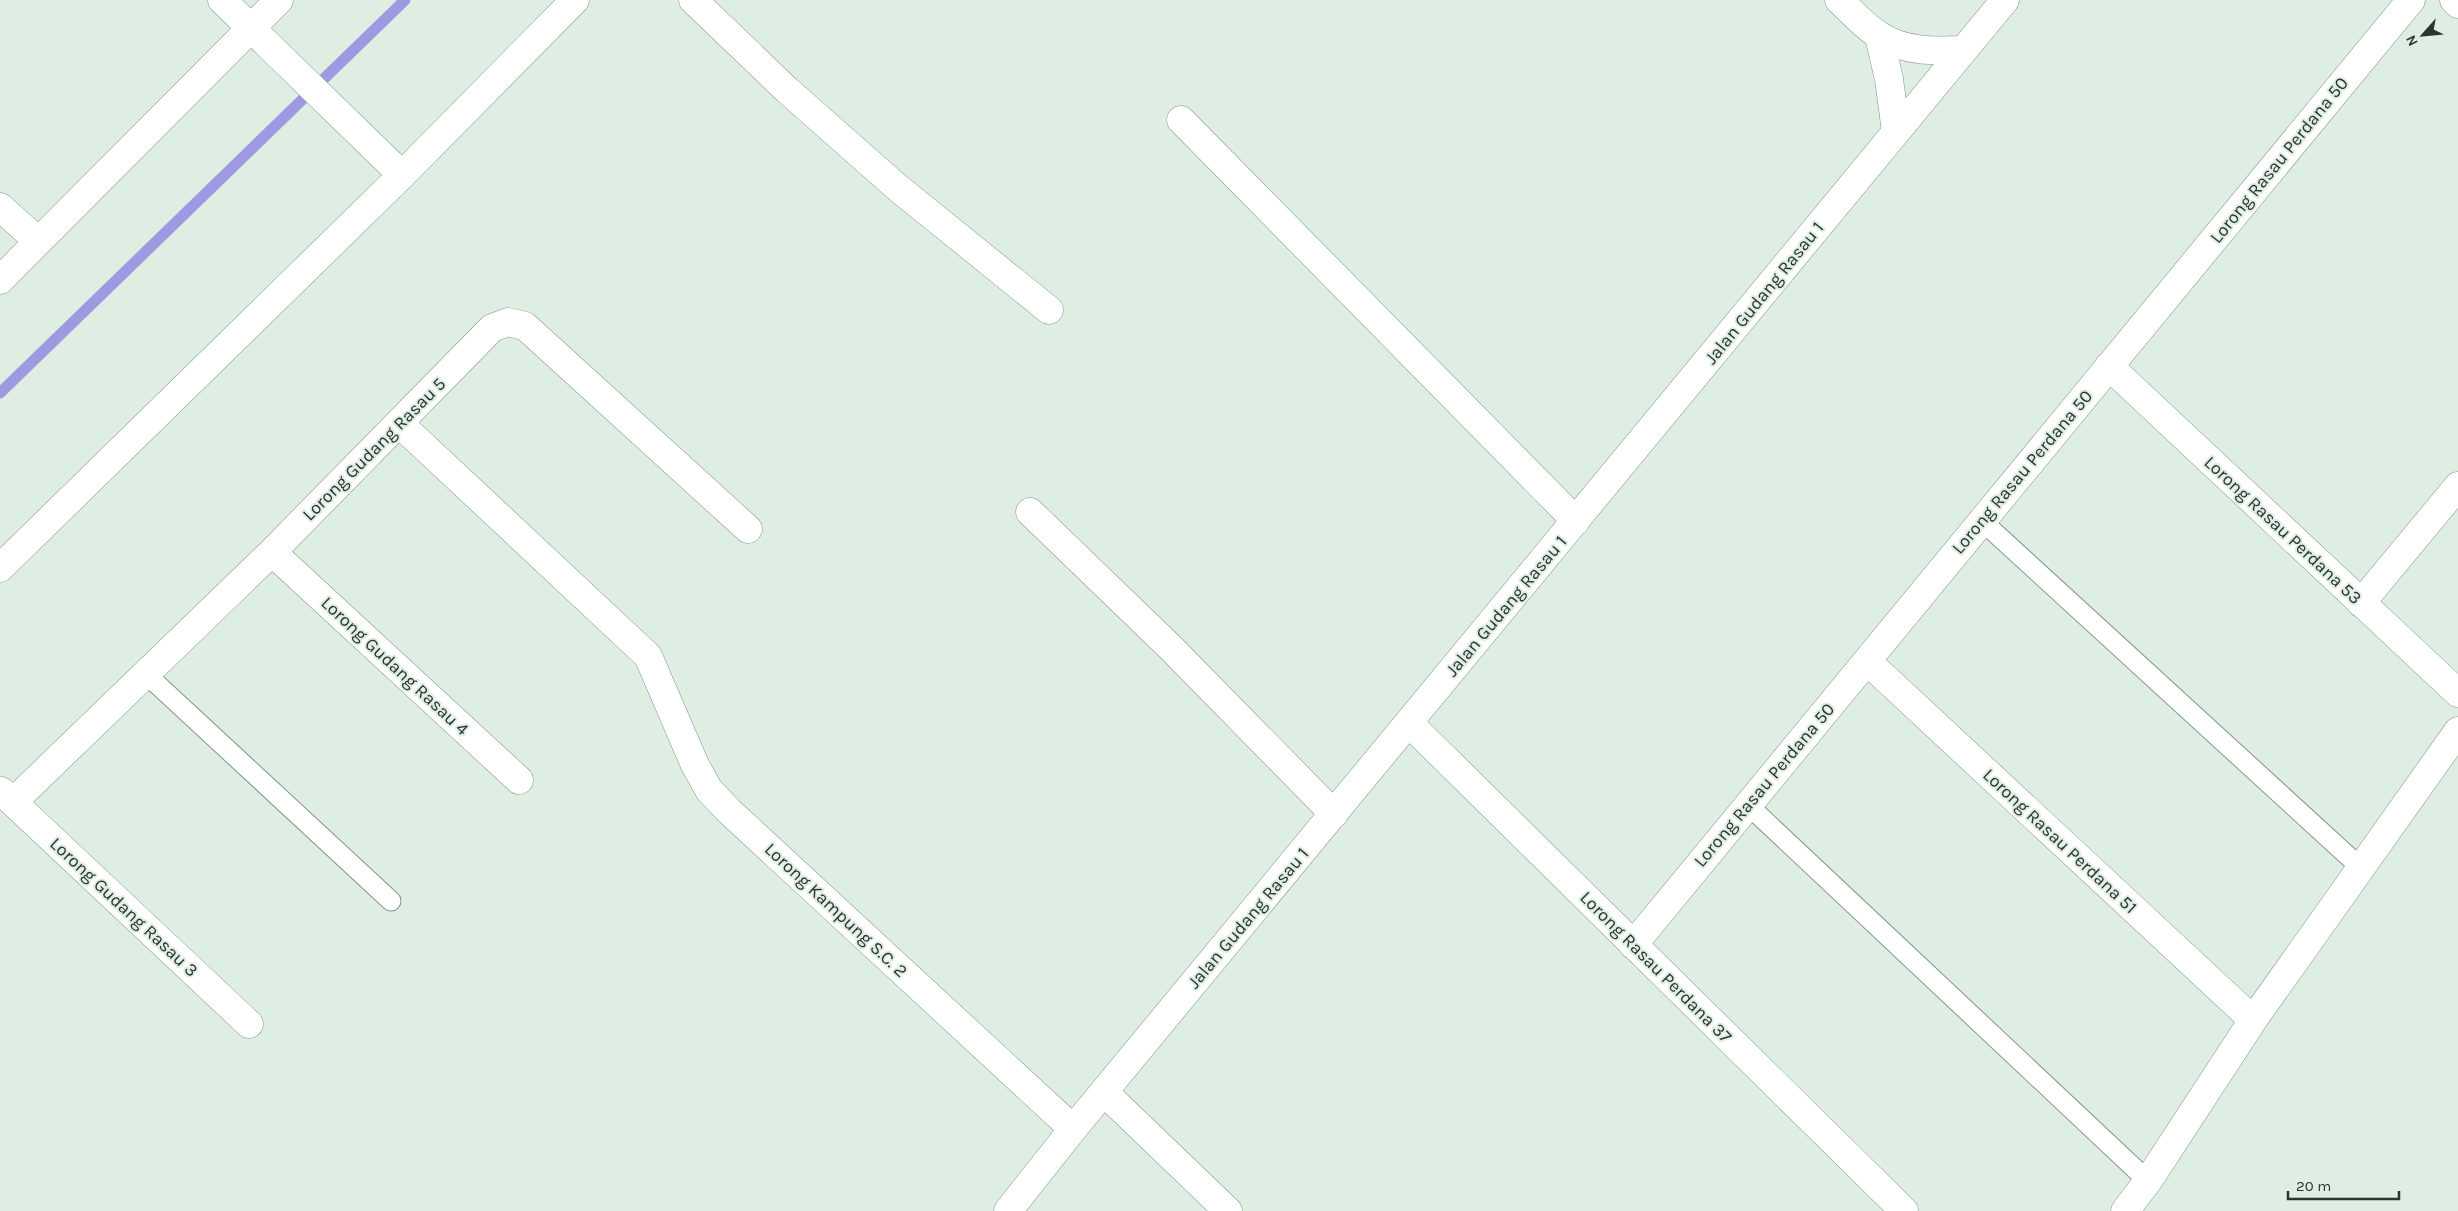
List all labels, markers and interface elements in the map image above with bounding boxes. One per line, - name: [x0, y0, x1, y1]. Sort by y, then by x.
- north arrow: [2398, 10, 2448, 60]
- text: N: [2402, 32, 2422, 49]
- street label: Lorong Rasau Perdana 50: [2205, 72, 2353, 248]
- street label: Jalan Gudang Rasau 1: [1700, 217, 1828, 369]
- street label: Lorong Gudang Rasau 5: [298, 373, 450, 525]
- street label: Lorong Rasau Perdana 50: [1947, 385, 2097, 559]
- street label: Lorong Rasau Perdana 53: [2200, 451, 2366, 609]
- street label: Jalan Gudang Rasau 1: [1441, 531, 1571, 681]
- street label: Lorong Gudang Rasau 4: [317, 592, 473, 740]
- street label: Lorong Rasau Perdana 50: [1689, 698, 1839, 872]
- street label: Lorong Rasau Perdana 51: [1978, 764, 2142, 918]
- street label: Lorong Gudang Rasau 3: [45, 833, 203, 981]
- street label: Lorong Kampung S.C. 2: [760, 838, 912, 982]
- street label: Jalan Gudang Rasau 1: [1183, 843, 1313, 993]
- street label: Lorong Rasau Perdana 37: [1575, 886, 1737, 1048]
- scale bar: [2288, 1168, 2399, 1200]
- text: 20 m: [2296, 1177, 2331, 1195]

